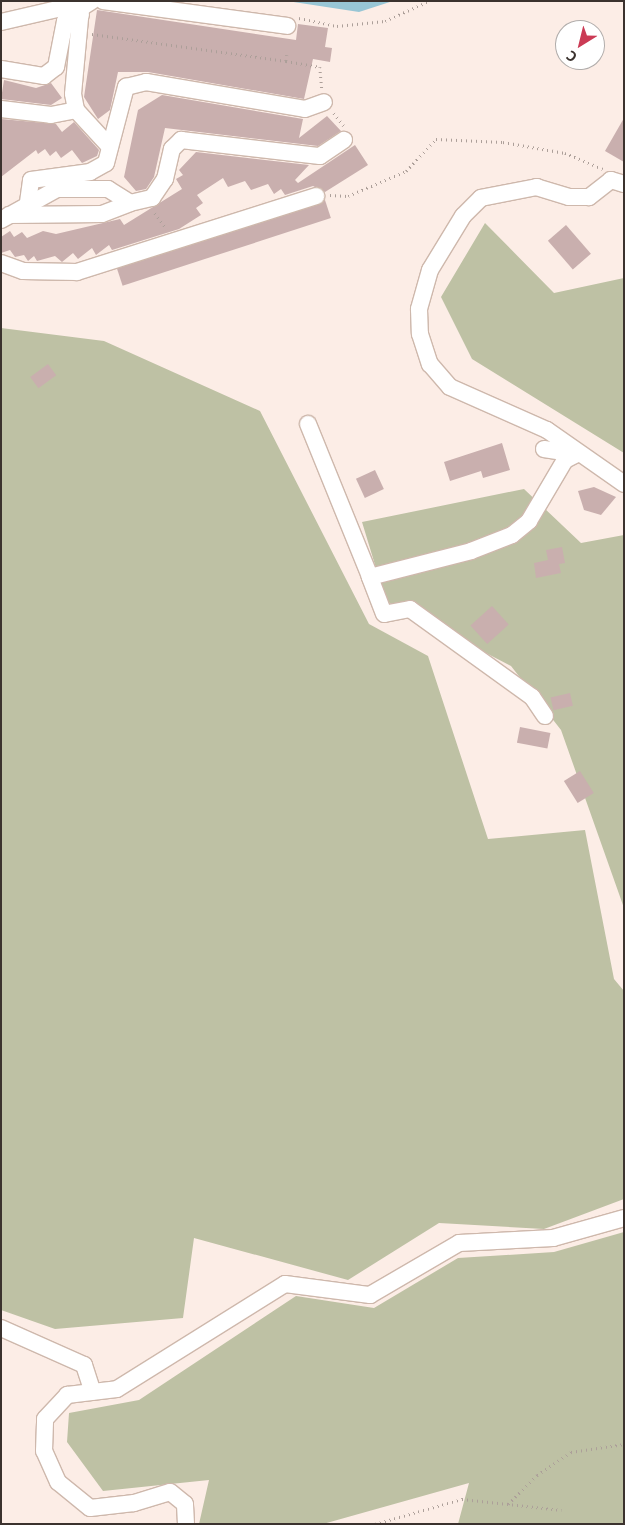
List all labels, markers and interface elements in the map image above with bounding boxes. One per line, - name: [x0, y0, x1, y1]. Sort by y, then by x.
- north arrow: [555, 20, 605, 70]
- text: С: [562, 46, 581, 67]

